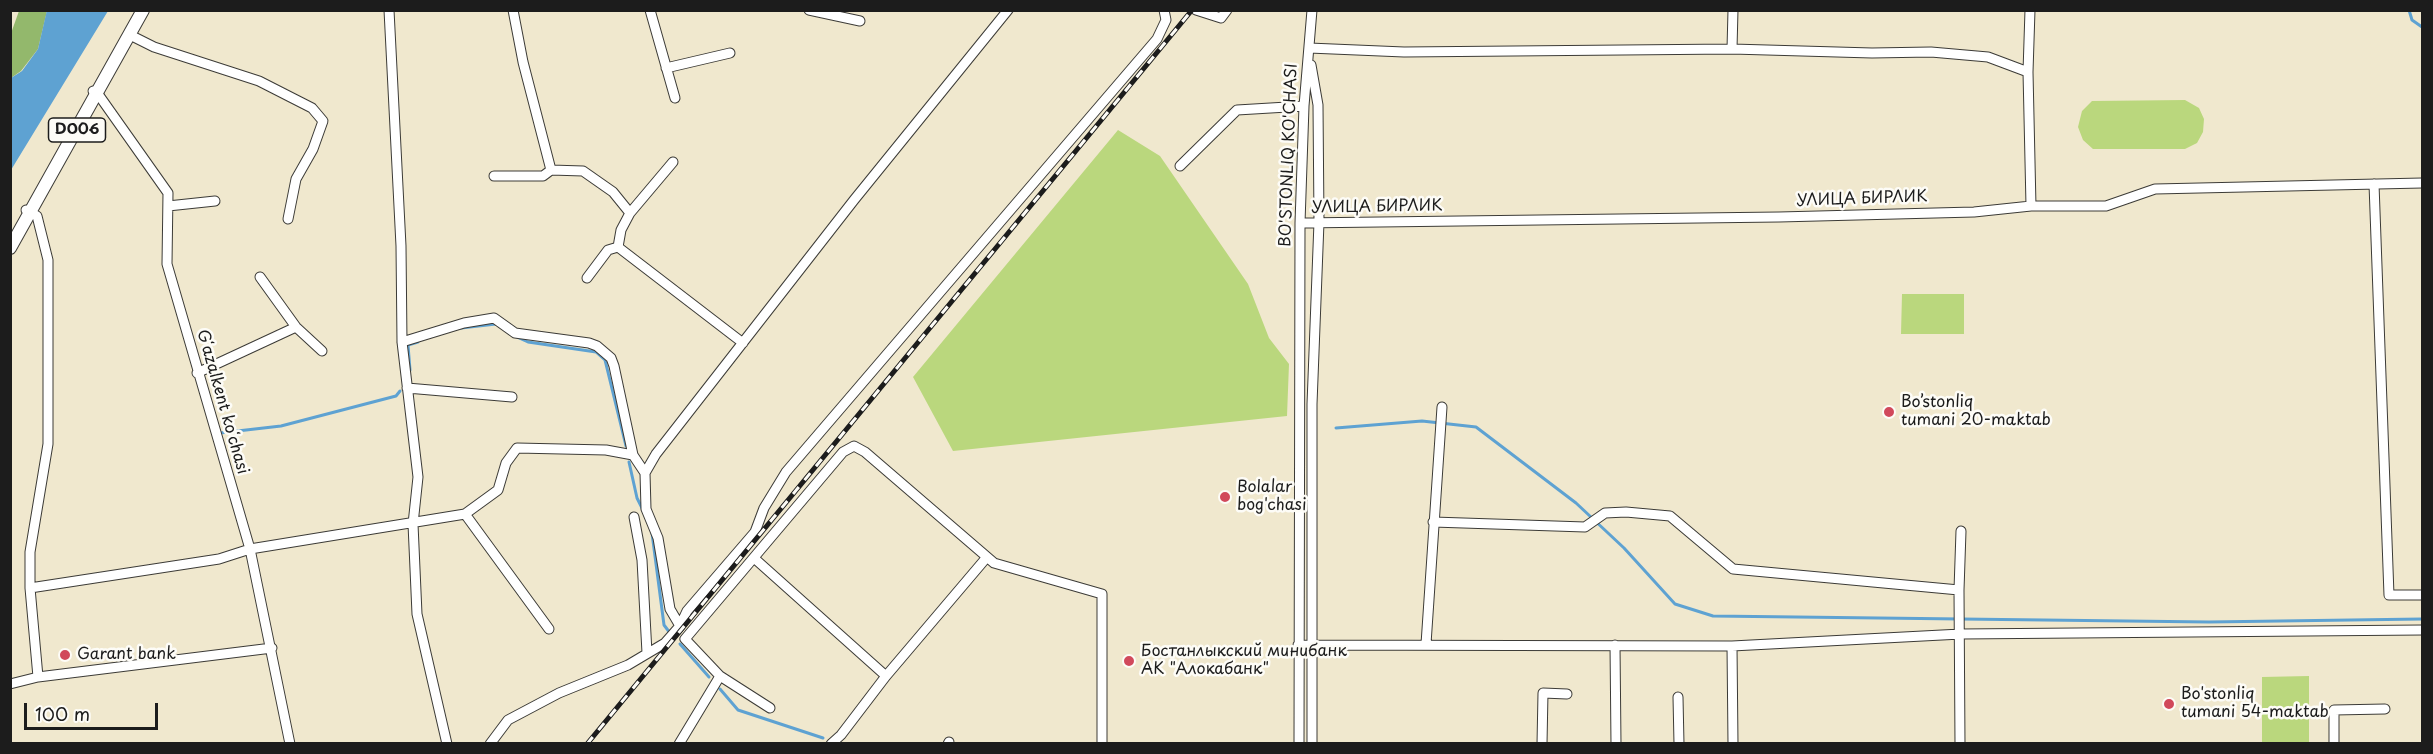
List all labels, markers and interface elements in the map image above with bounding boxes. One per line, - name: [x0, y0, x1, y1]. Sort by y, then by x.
- street label: BO'STONLIQ KO'CHASI: [1276, 63, 1302, 247]
- road number: D006: [48, 118, 106, 142]
- street label: УЛИЦА БИРЛИК: [1796, 187, 1928, 211]
- street label: УЛИЦА БИРЛИК: [1311, 196, 1443, 218]
- street label: Gʻazalkent koʻchasi: [192, 327, 252, 477]
- place label: Bo’stonliq tumani 20-maktab: [1901, 393, 2051, 431]
- marker: Bo’stonliq tumani 20-maktab: [1882, 405, 1896, 419]
- place label: Bolalar bog'chasi: [1237, 478, 1307, 516]
- marker: Bolalar bog'chasi: [1218, 490, 1232, 504]
- place label: Бостанлыкский минибанк АК "Алокабанк": [1141, 642, 1347, 680]
- place label: Garant bank: [77, 645, 176, 665]
- marker: Garant bank: [58, 648, 72, 662]
- marker: Бостанлыкский минибанк АК "Алокабанк": [1122, 654, 1136, 668]
- place label: Bo'stonliq tumani 54-maktab: [2181, 685, 2329, 723]
- scale bar: [27, 691, 160, 729]
- marker: Bo'stonliq tumani 54-maktab: [2162, 697, 2176, 711]
- text: 100 m: [35, 700, 90, 727]

